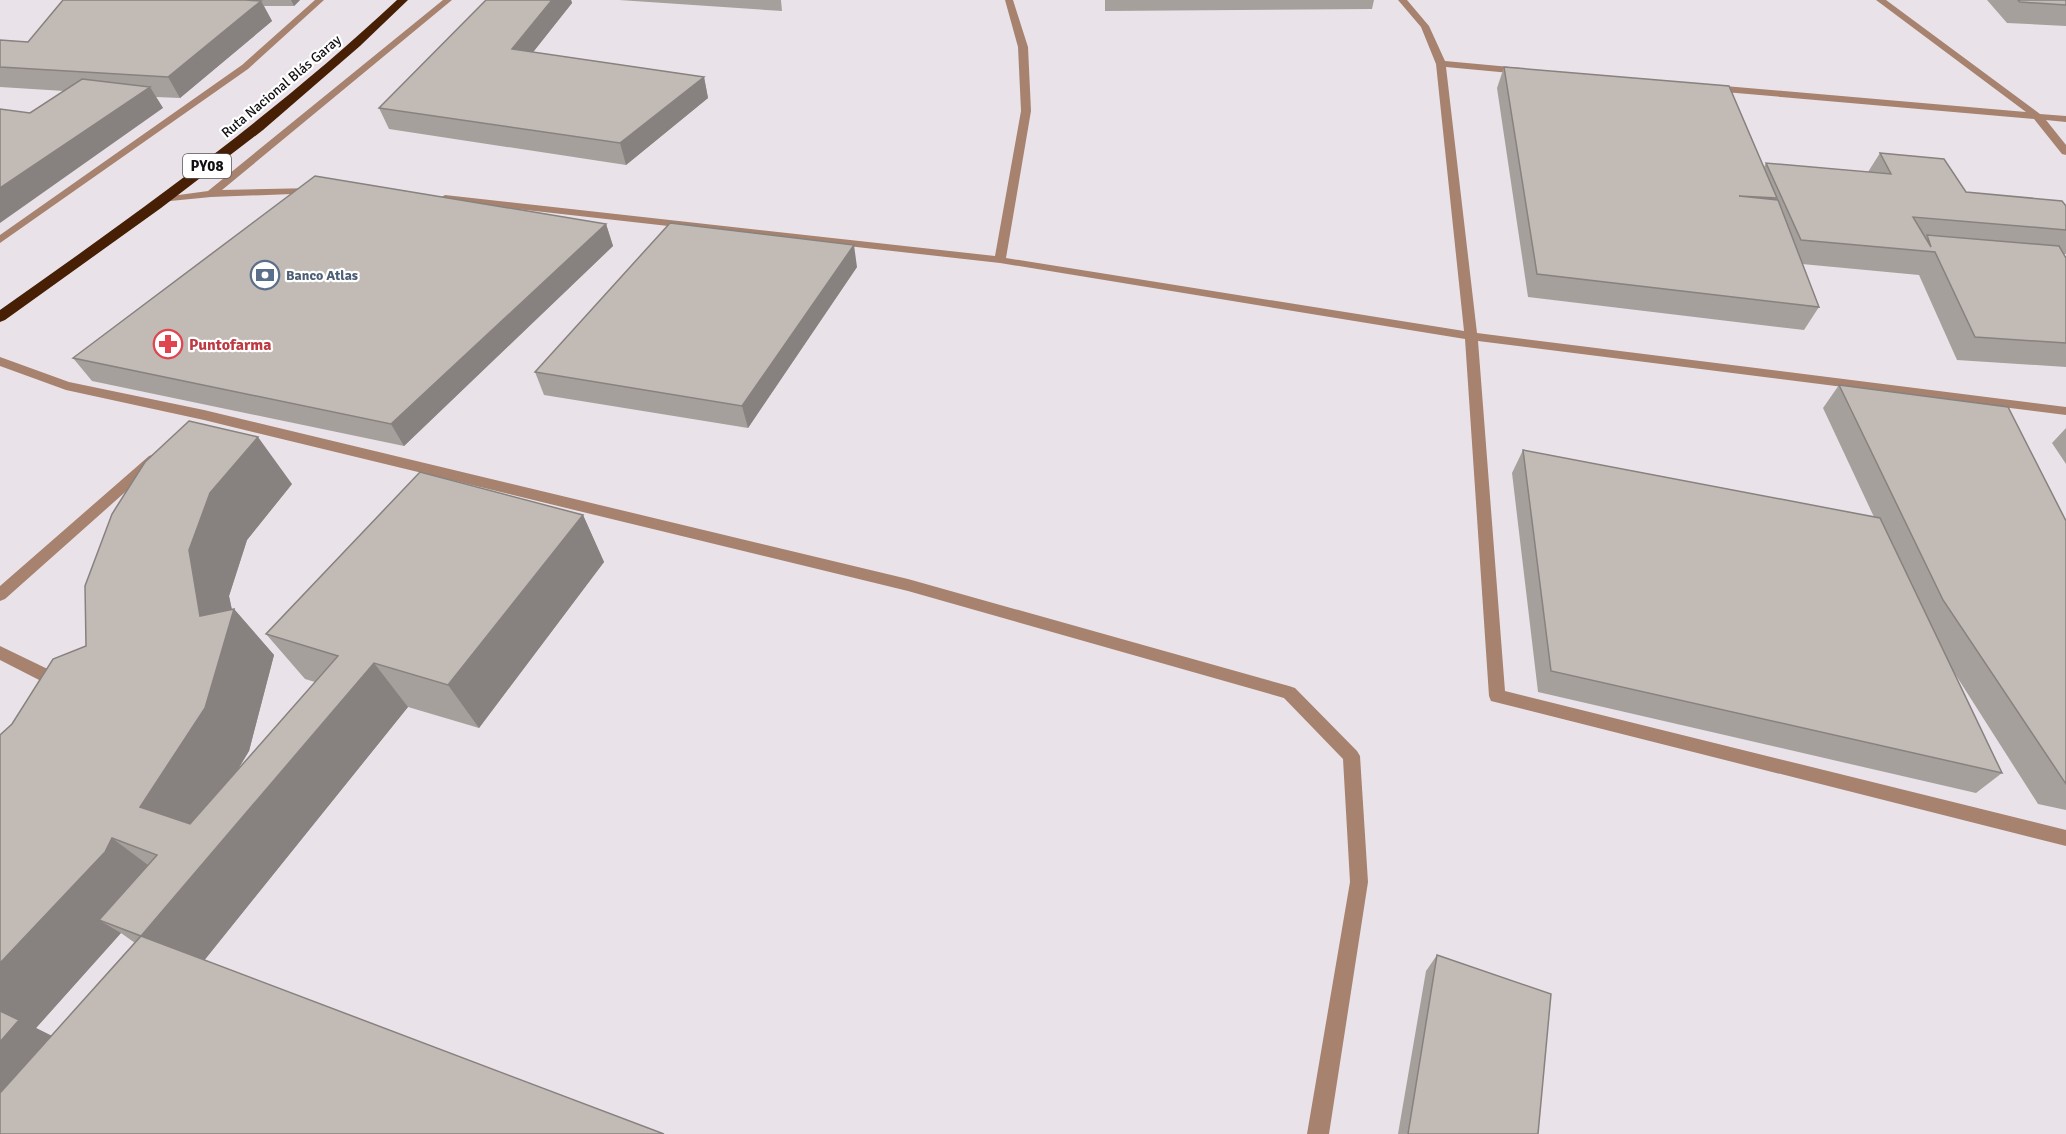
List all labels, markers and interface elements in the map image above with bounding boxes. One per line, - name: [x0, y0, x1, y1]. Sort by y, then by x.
- street label: Ruta Nacional Blás Garay: [218, 31, 345, 141]
- road number: PY08: [183, 154, 231, 178]
- bank icon: Banco Atlas: [249, 259, 281, 291]
- place label: Banco Atlas: [286, 267, 358, 284]
- pharmacy icon: Puntofarma: [152, 328, 184, 360]
- place label: Puntofarma: [189, 335, 272, 355]

